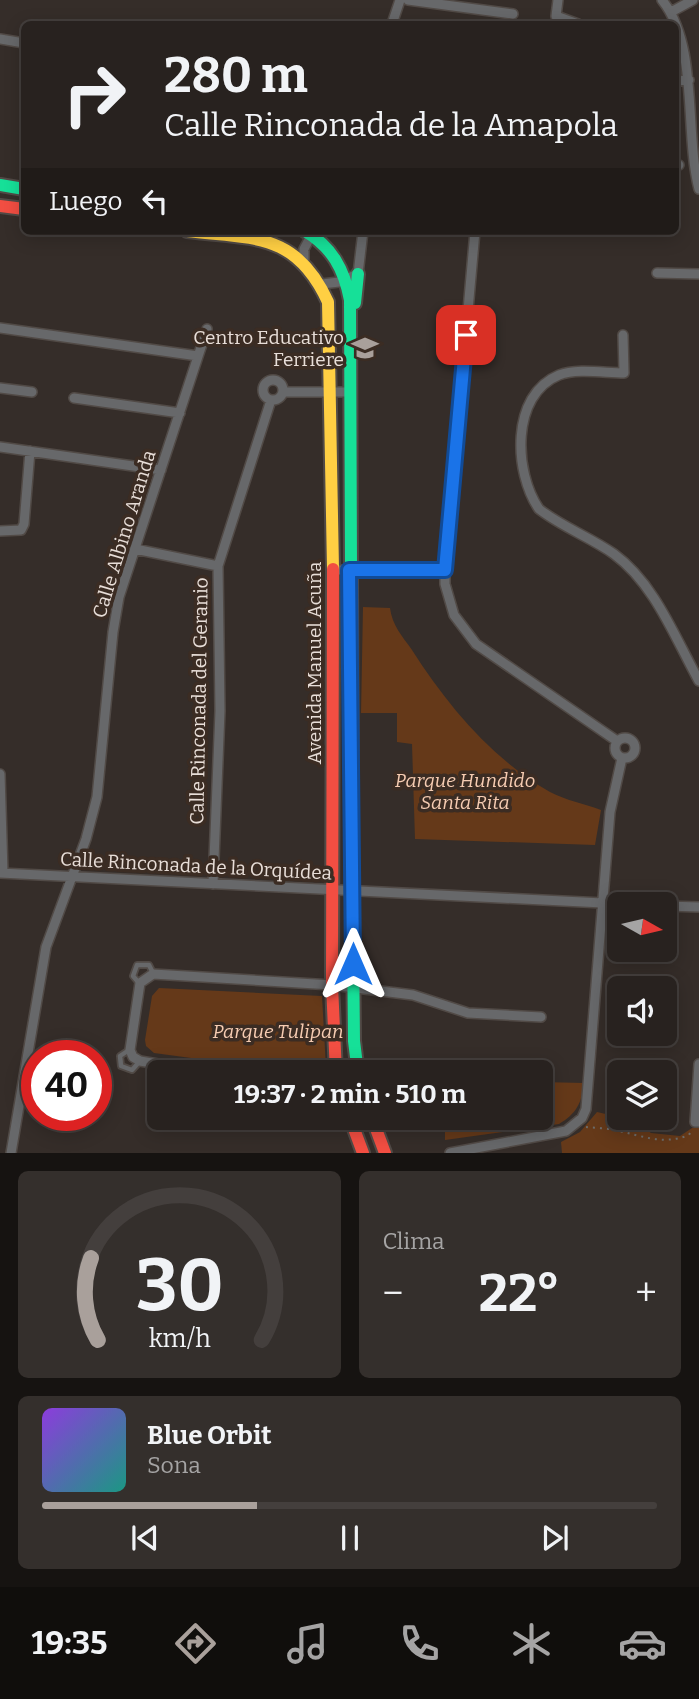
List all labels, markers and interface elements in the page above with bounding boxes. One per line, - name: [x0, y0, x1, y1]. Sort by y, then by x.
- text: 280 m: [164, 46, 308, 105]
- icon: right: [49, 49, 140, 140]
- text: Calle Rinconada de la Amapola: [164, 106, 618, 144]
- icon: left: [136, 182, 174, 220]
- text: Luego: [49, 186, 122, 217]
- pin: [436, 305, 496, 365]
- icon: arrive: [447, 316, 485, 354]
- place label: Centro Educativo Ferriere: [193, 326, 344, 371]
- school or university icon: Centro Educativo Ferriere: [350, 333, 380, 363]
- street label: Calle Albino Aranda: [88, 447, 161, 621]
- street label: Avenida Manuel Acuña: [303, 561, 326, 764]
- street label: Calle Rinconada del Geranio: [185, 577, 213, 825]
- park label: Parque Hundido Santa Rita: [395, 769, 535, 814]
- street label: Calle Rinconada de la Orquídea: [59, 847, 333, 885]
- north arrow: [607, 892, 677, 962]
- map controls: [607, 892, 677, 1130]
- position arrow: [316, 927, 390, 1001]
- button: sound: [607, 976, 677, 1046]
- park label: Parque Tulipan: [212, 1020, 344, 1043]
- speed limit sign: 40: [21, 1040, 112, 1131]
- button: layers: [607, 1060, 677, 1130]
- text: 19:37 · 2 min · 510 m: [234, 1079, 466, 1110]
- text: Clima: [383, 1227, 445, 1255]
- text: 30: [135, 1243, 223, 1330]
- text: 22°: [479, 1262, 560, 1325]
- text: −: [383, 1270, 403, 1316]
- text: +: [635, 1270, 657, 1316]
- text: km/h: [148, 1324, 211, 1354]
- text: Blue Orbit: [147, 1420, 271, 1451]
- text: Sona: [147, 1451, 201, 1479]
- icon: previous: [126, 1519, 164, 1557]
- icon: pause: [331, 1519, 369, 1557]
- icon: next: [536, 1519, 574, 1557]
- icon: directions: [171, 1619, 220, 1668]
- icon: music: [283, 1619, 332, 1668]
- icon: phone: [395, 1619, 444, 1668]
- icon: climate: [507, 1619, 556, 1668]
- icon: car: [618, 1619, 667, 1668]
- text: 19:35: [31, 1624, 108, 1662]

